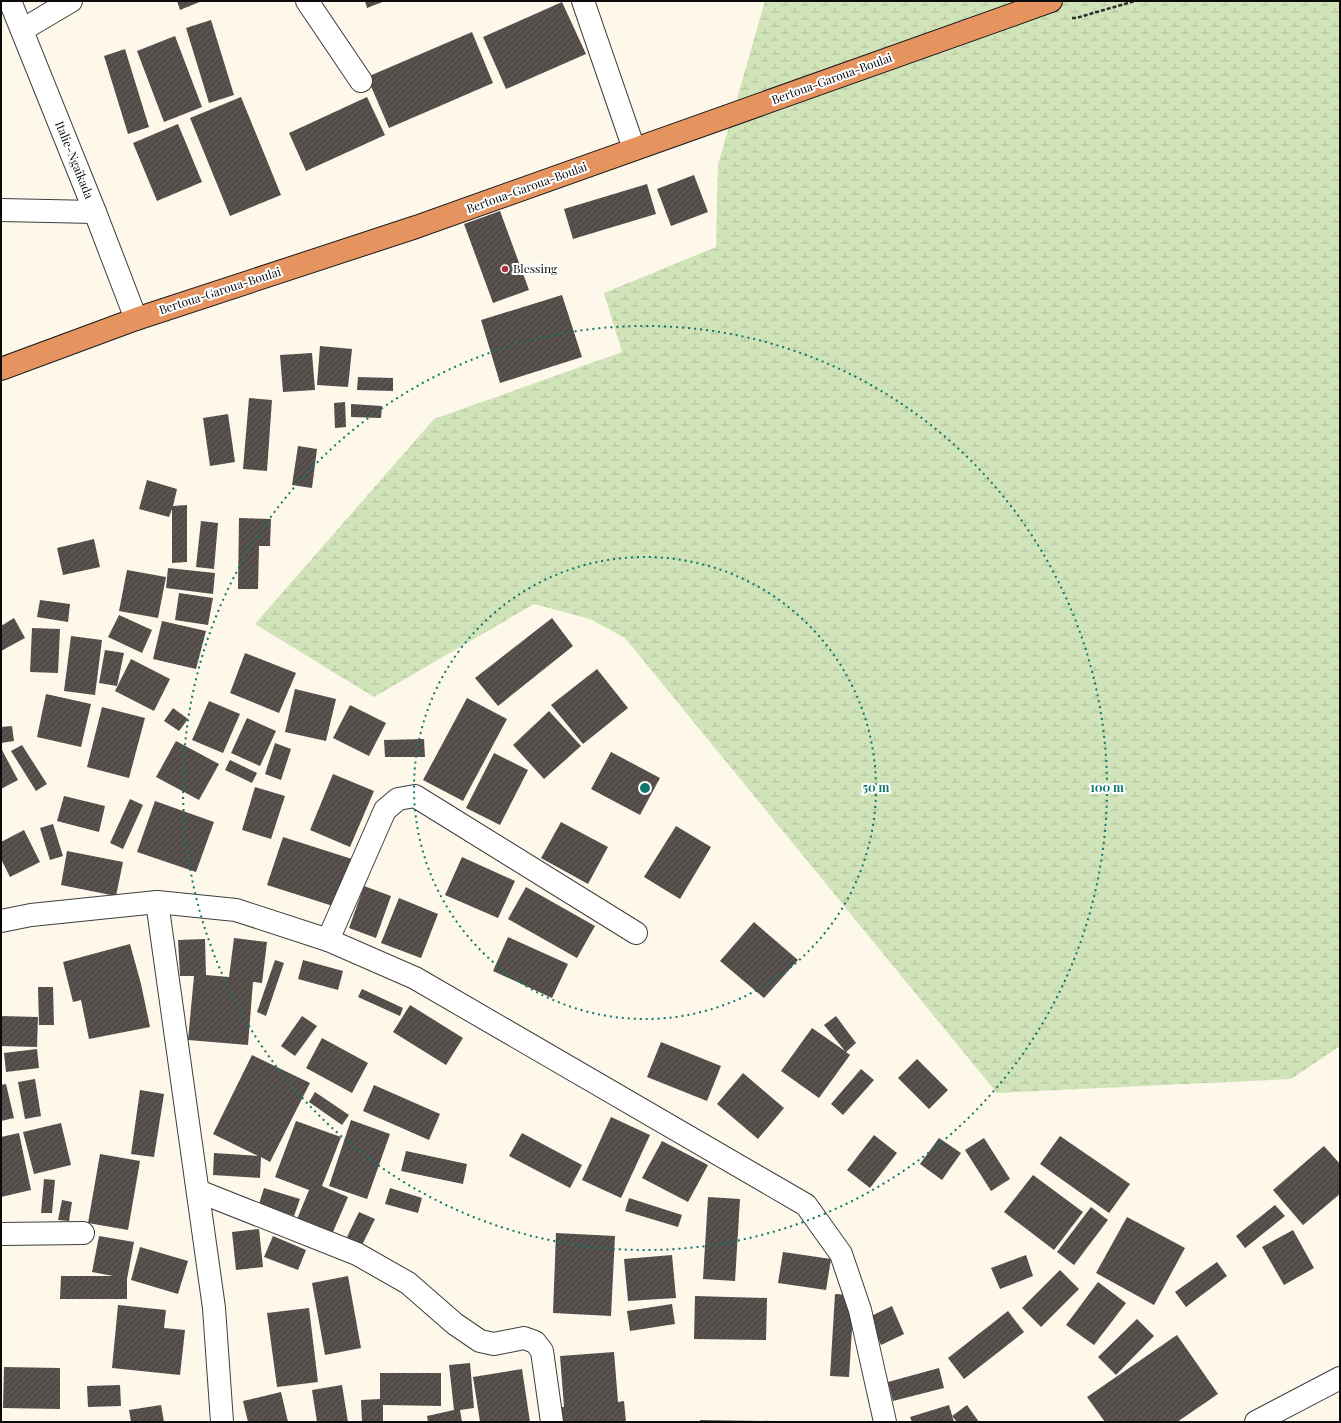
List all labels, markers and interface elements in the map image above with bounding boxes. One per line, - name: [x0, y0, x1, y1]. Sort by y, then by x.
- street label: Bertoua-Garoua-Boulai: [769, 49, 895, 107]
- street label: Italie-Ngaîkada: [52, 118, 98, 201]
- street label: Bertoua-Garoua-Boulai: [464, 158, 590, 216]
- place label: Blessing: [513, 260, 558, 276]
- street label: Bertoua-Garoua-Boulai: [157, 263, 283, 317]
- marker: Blessing: [500, 264, 510, 274]
- text: 50 m: [863, 779, 890, 795]
- text: 100 m: [1090, 779, 1124, 795]
- centre of rings: [638, 781, 652, 795]

